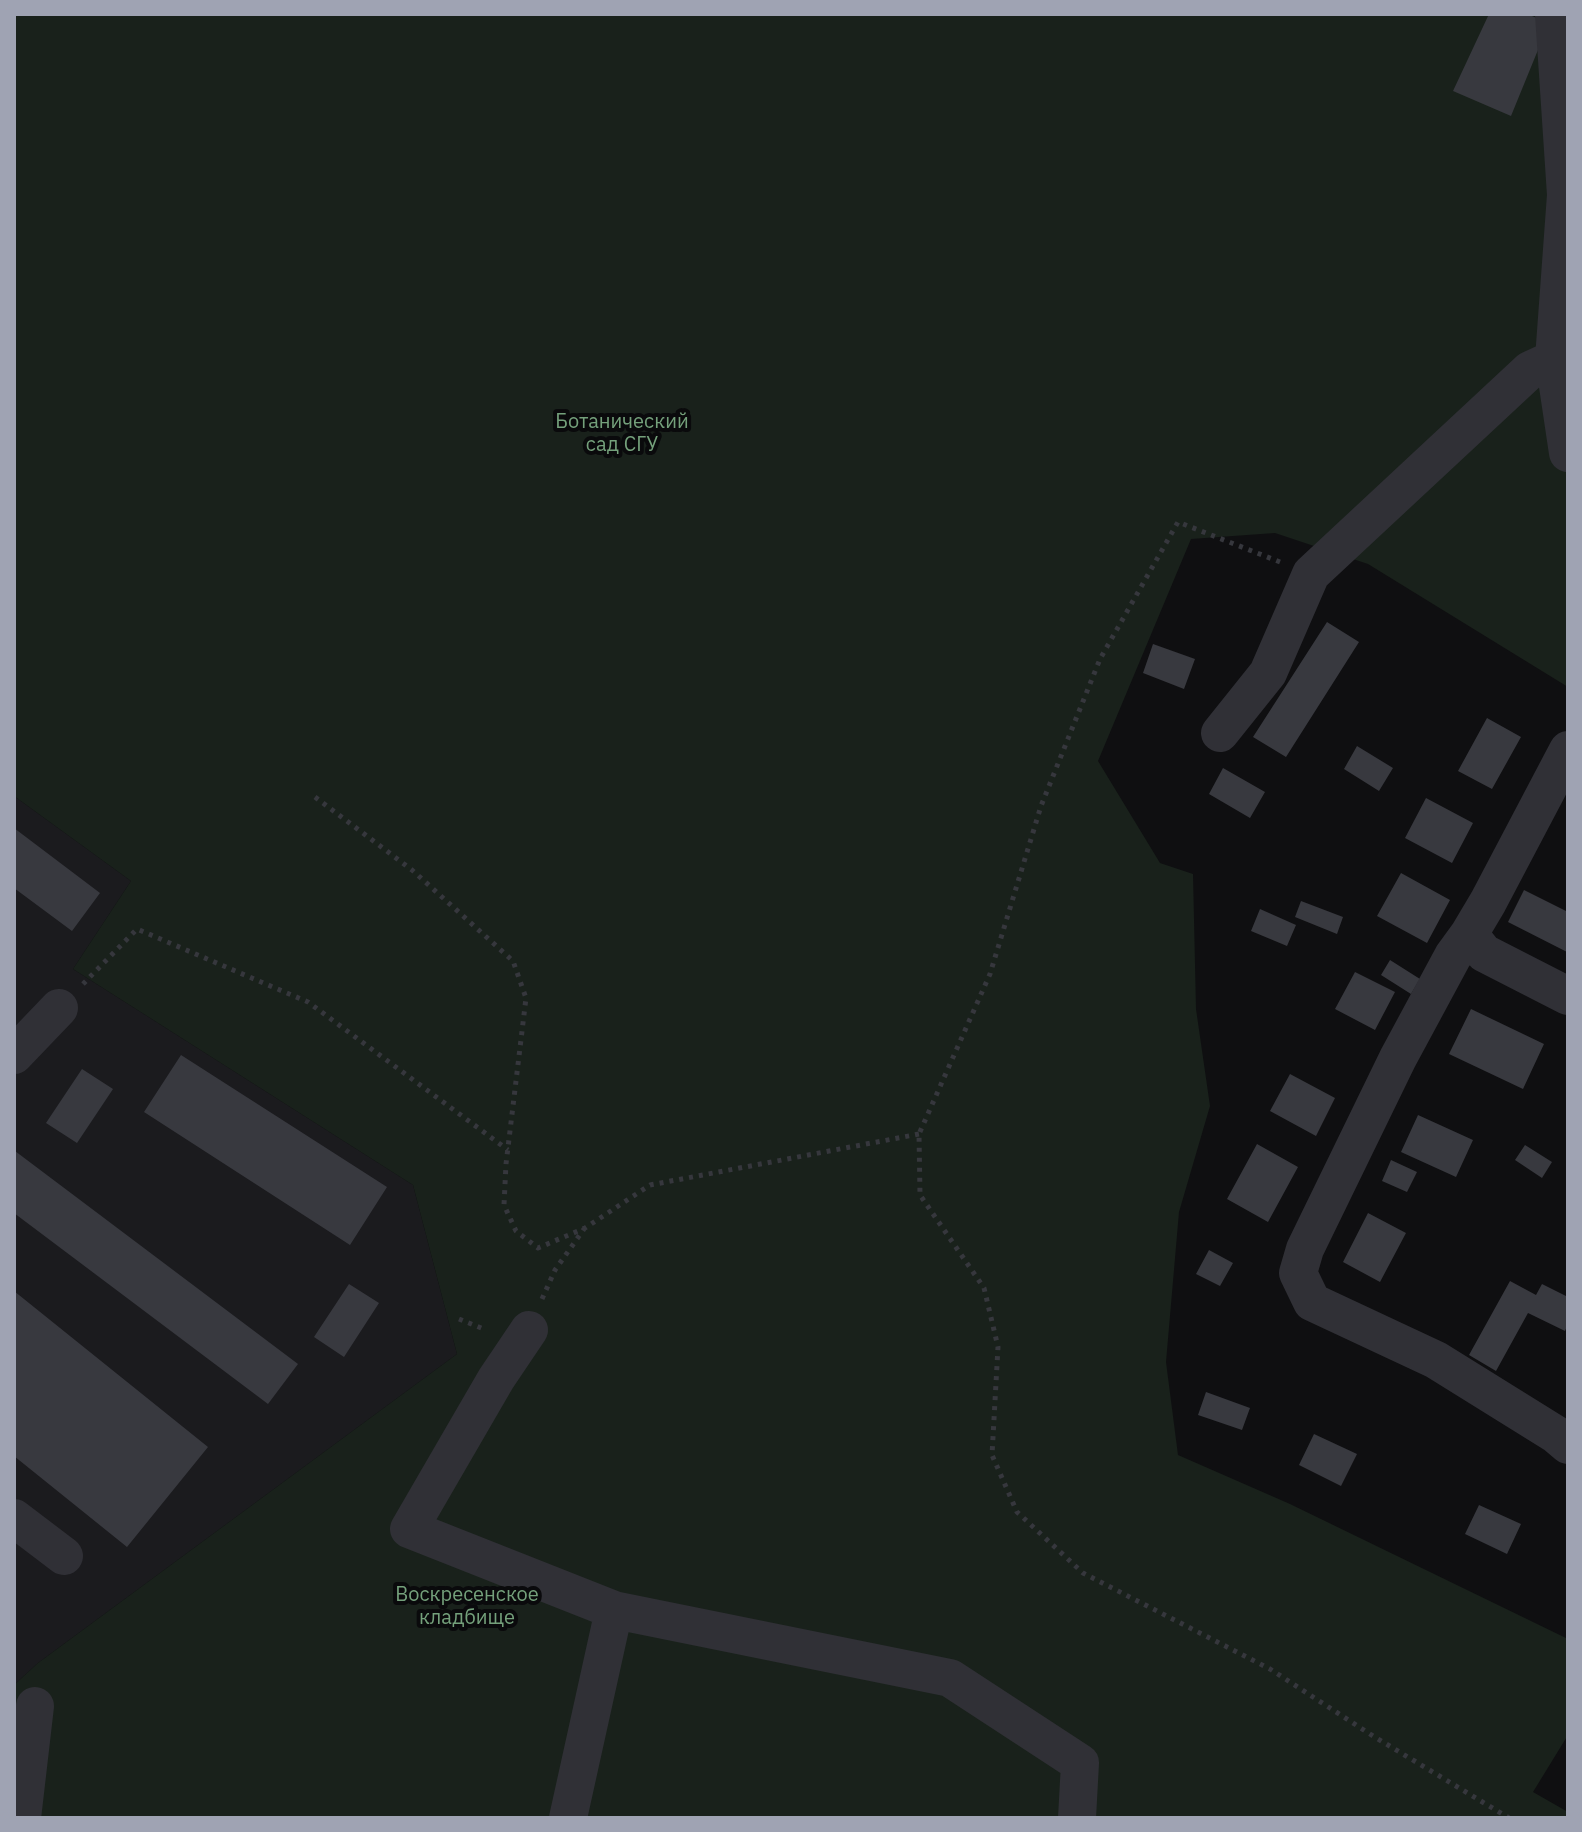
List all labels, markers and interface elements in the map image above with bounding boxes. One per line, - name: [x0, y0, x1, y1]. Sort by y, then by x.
- park label: Ботанический сад СГУ: [555, 410, 689, 457]
- park label: Воскресенское кладбище: [395, 1583, 539, 1630]

